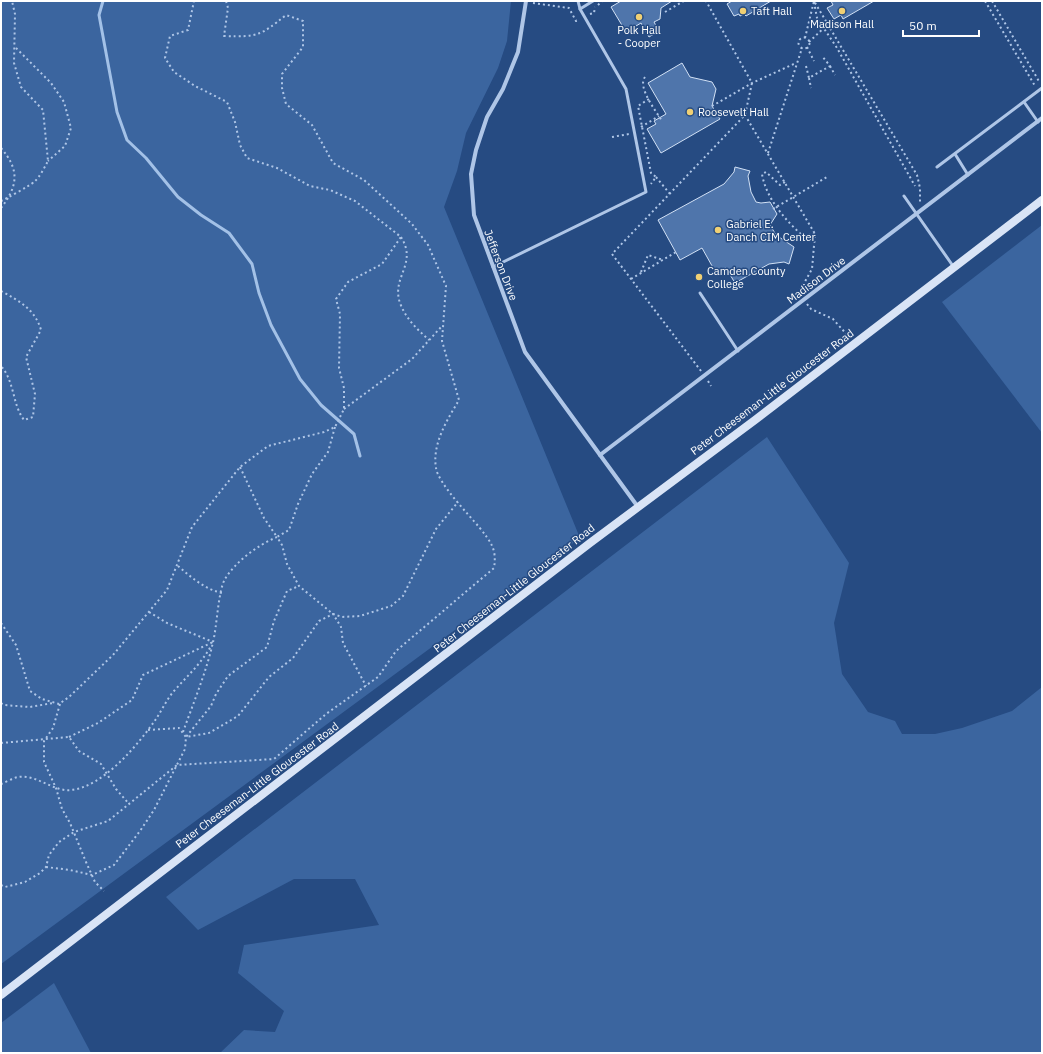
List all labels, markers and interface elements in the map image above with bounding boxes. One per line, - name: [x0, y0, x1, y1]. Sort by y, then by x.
- place label: Taft Hall: [751, 4, 792, 18]
- marker: Taft Hall: [738, 6, 748, 16]
- marker: Madison Hall: [837, 6, 847, 16]
- marker: Polk Hall - Cooper: [634, 12, 644, 22]
- scale bar: [903, 12, 979, 38]
- place label: Madison Hall: [810, 17, 874, 31]
- text: 50 m: [909, 18, 937, 33]
- place label: Polk Hall - Cooper: [617, 23, 661, 50]
- place label: Roosevelt Hall: [698, 105, 769, 119]
- marker: Roosevelt Hall: [685, 107, 695, 117]
- place label: Gabriel E. Danch CIM Center: [726, 217, 816, 244]
- marker: Gabriel E. Danch CIM Center: [713, 225, 723, 235]
- street label: Jefferson Drive: [481, 228, 521, 302]
- street label: Madison Drive: [784, 253, 848, 307]
- place label: Camden County College: [707, 264, 786, 291]
- marker: Camden County College: [694, 272, 704, 282]
- street label: Peter Cheeseman-Little Gloucester Road: [688, 326, 856, 458]
- street label: Peter Cheeseman-Little Gloucester Road: [431, 521, 597, 655]
- street label: Peter Cheeseman-Little Gloucester Road: [173, 719, 341, 851]

